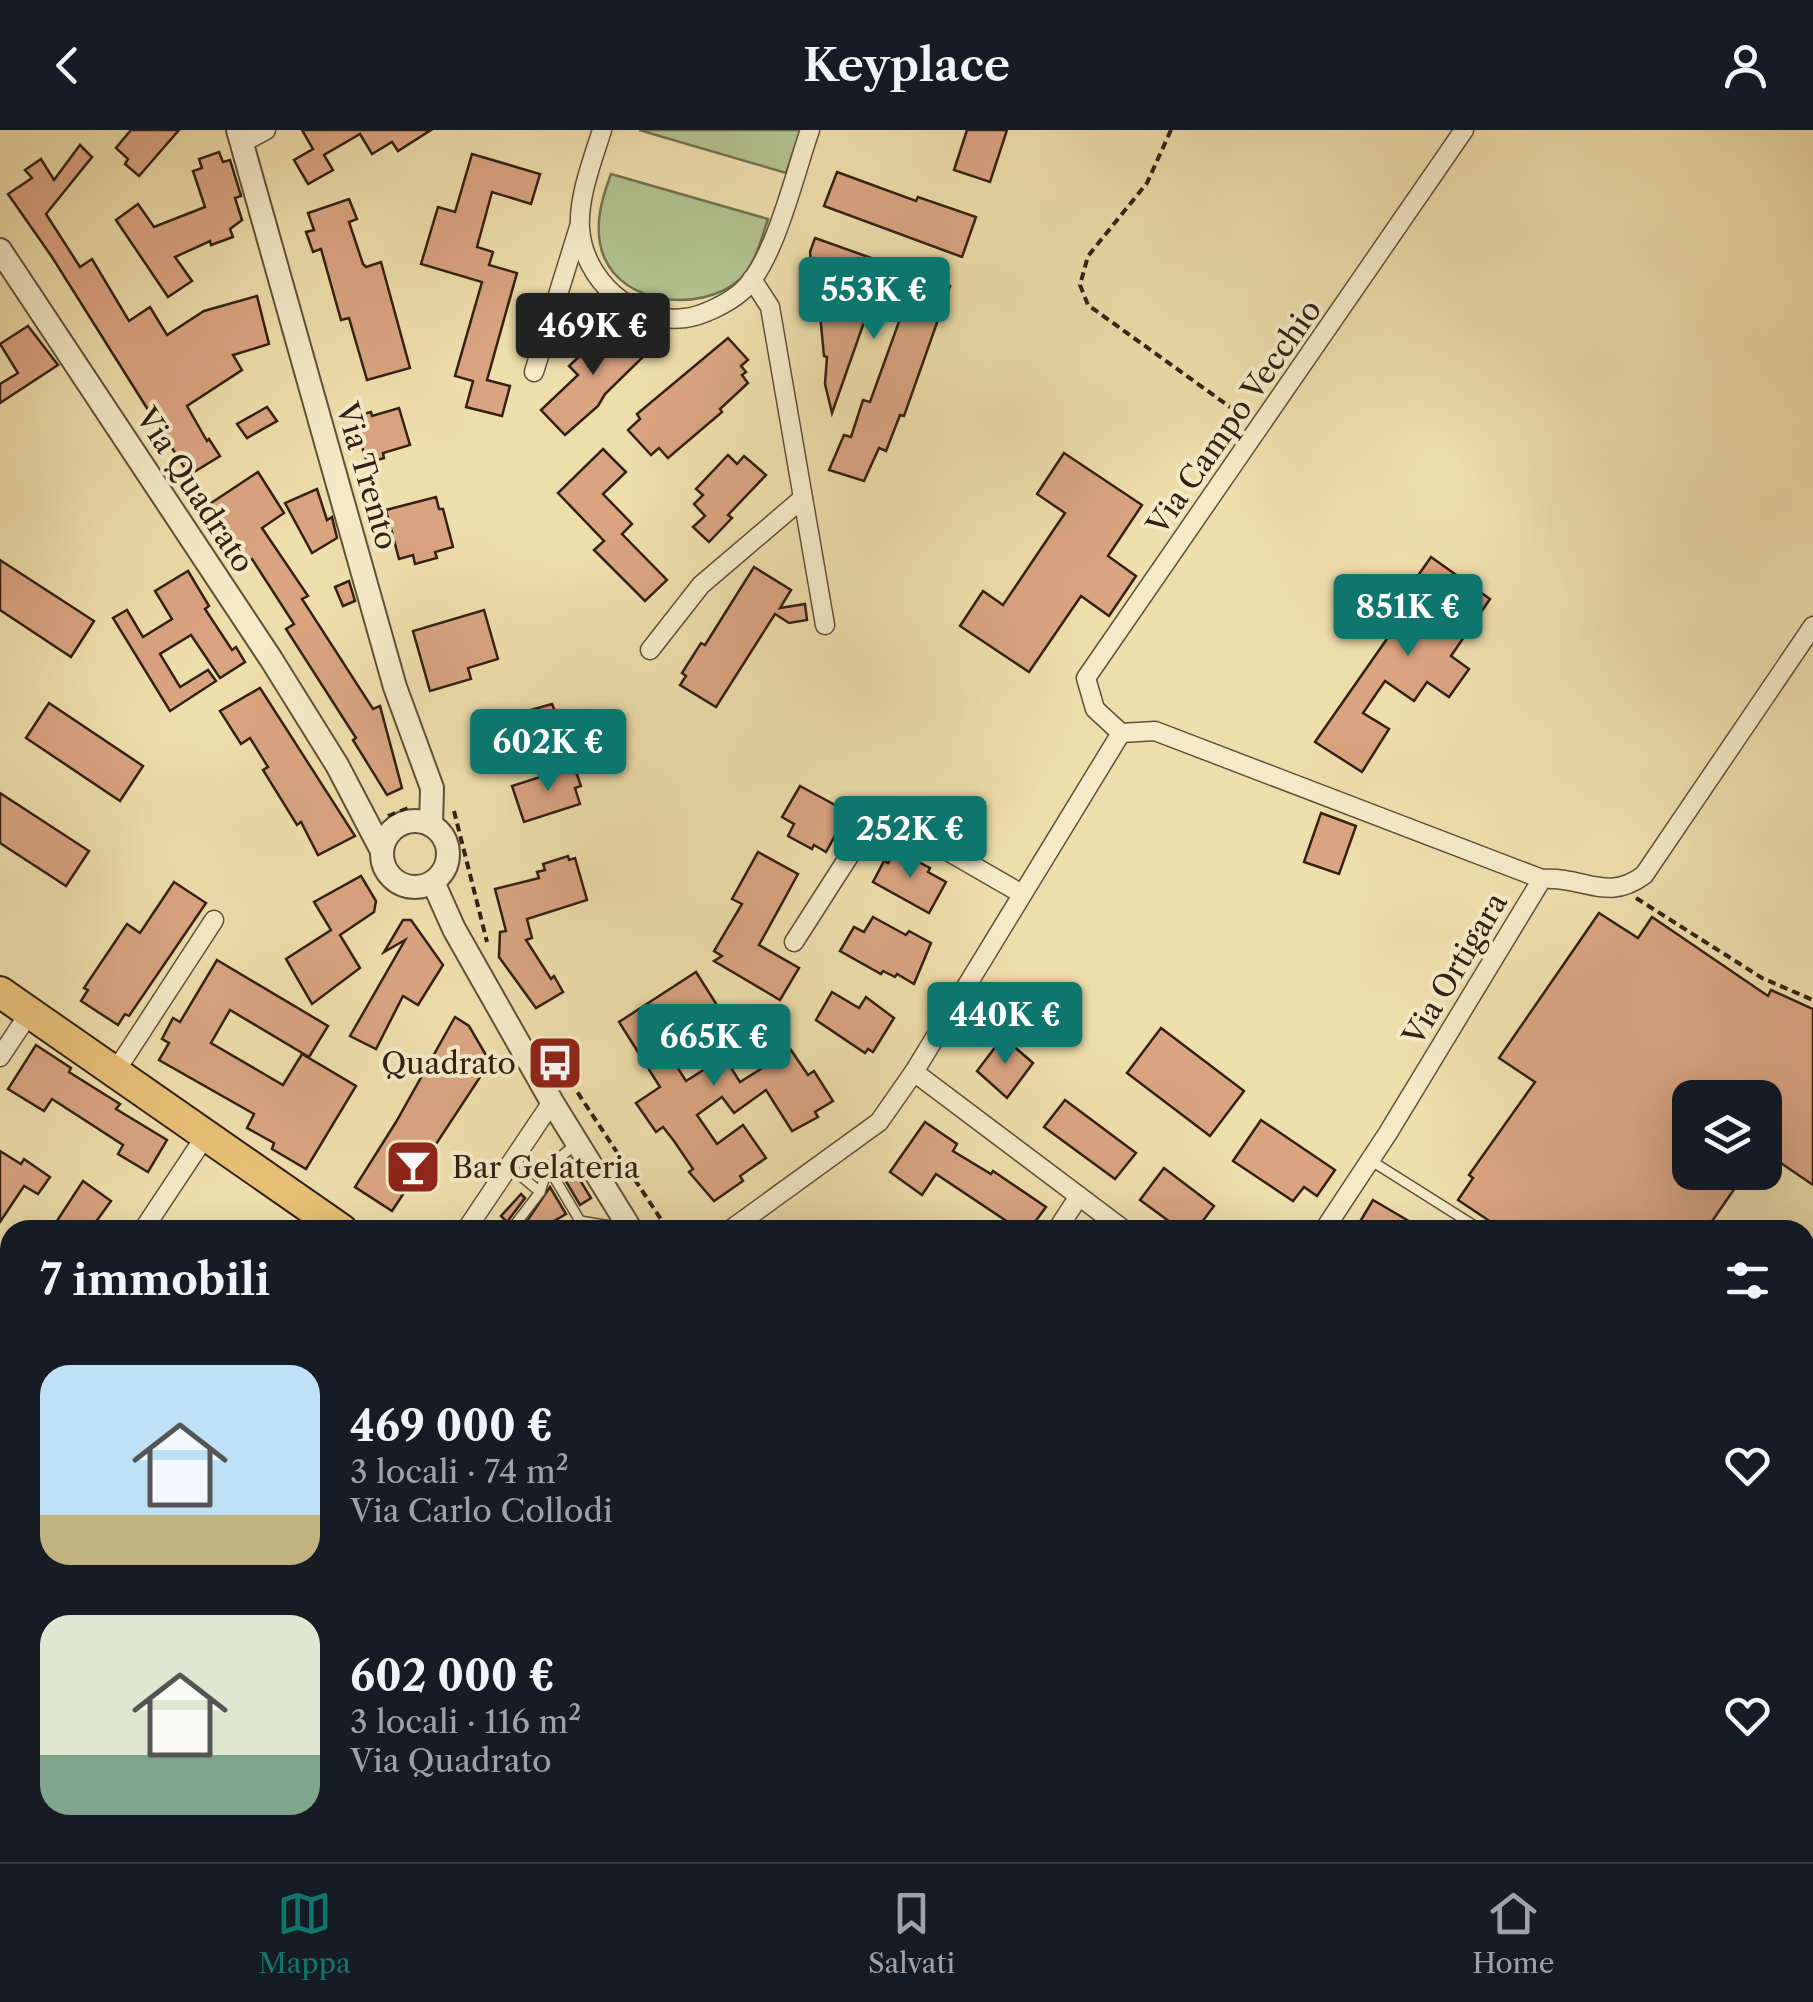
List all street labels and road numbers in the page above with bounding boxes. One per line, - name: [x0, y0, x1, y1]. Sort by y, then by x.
- street label: Via Campo Vecchio: [1138, 292, 1329, 542]
- street label: Via Trento: [328, 397, 406, 554]
- street label: Via Quadrato: [127, 400, 262, 579]
- street label: Via Ortigara: [1394, 886, 1515, 1053]

